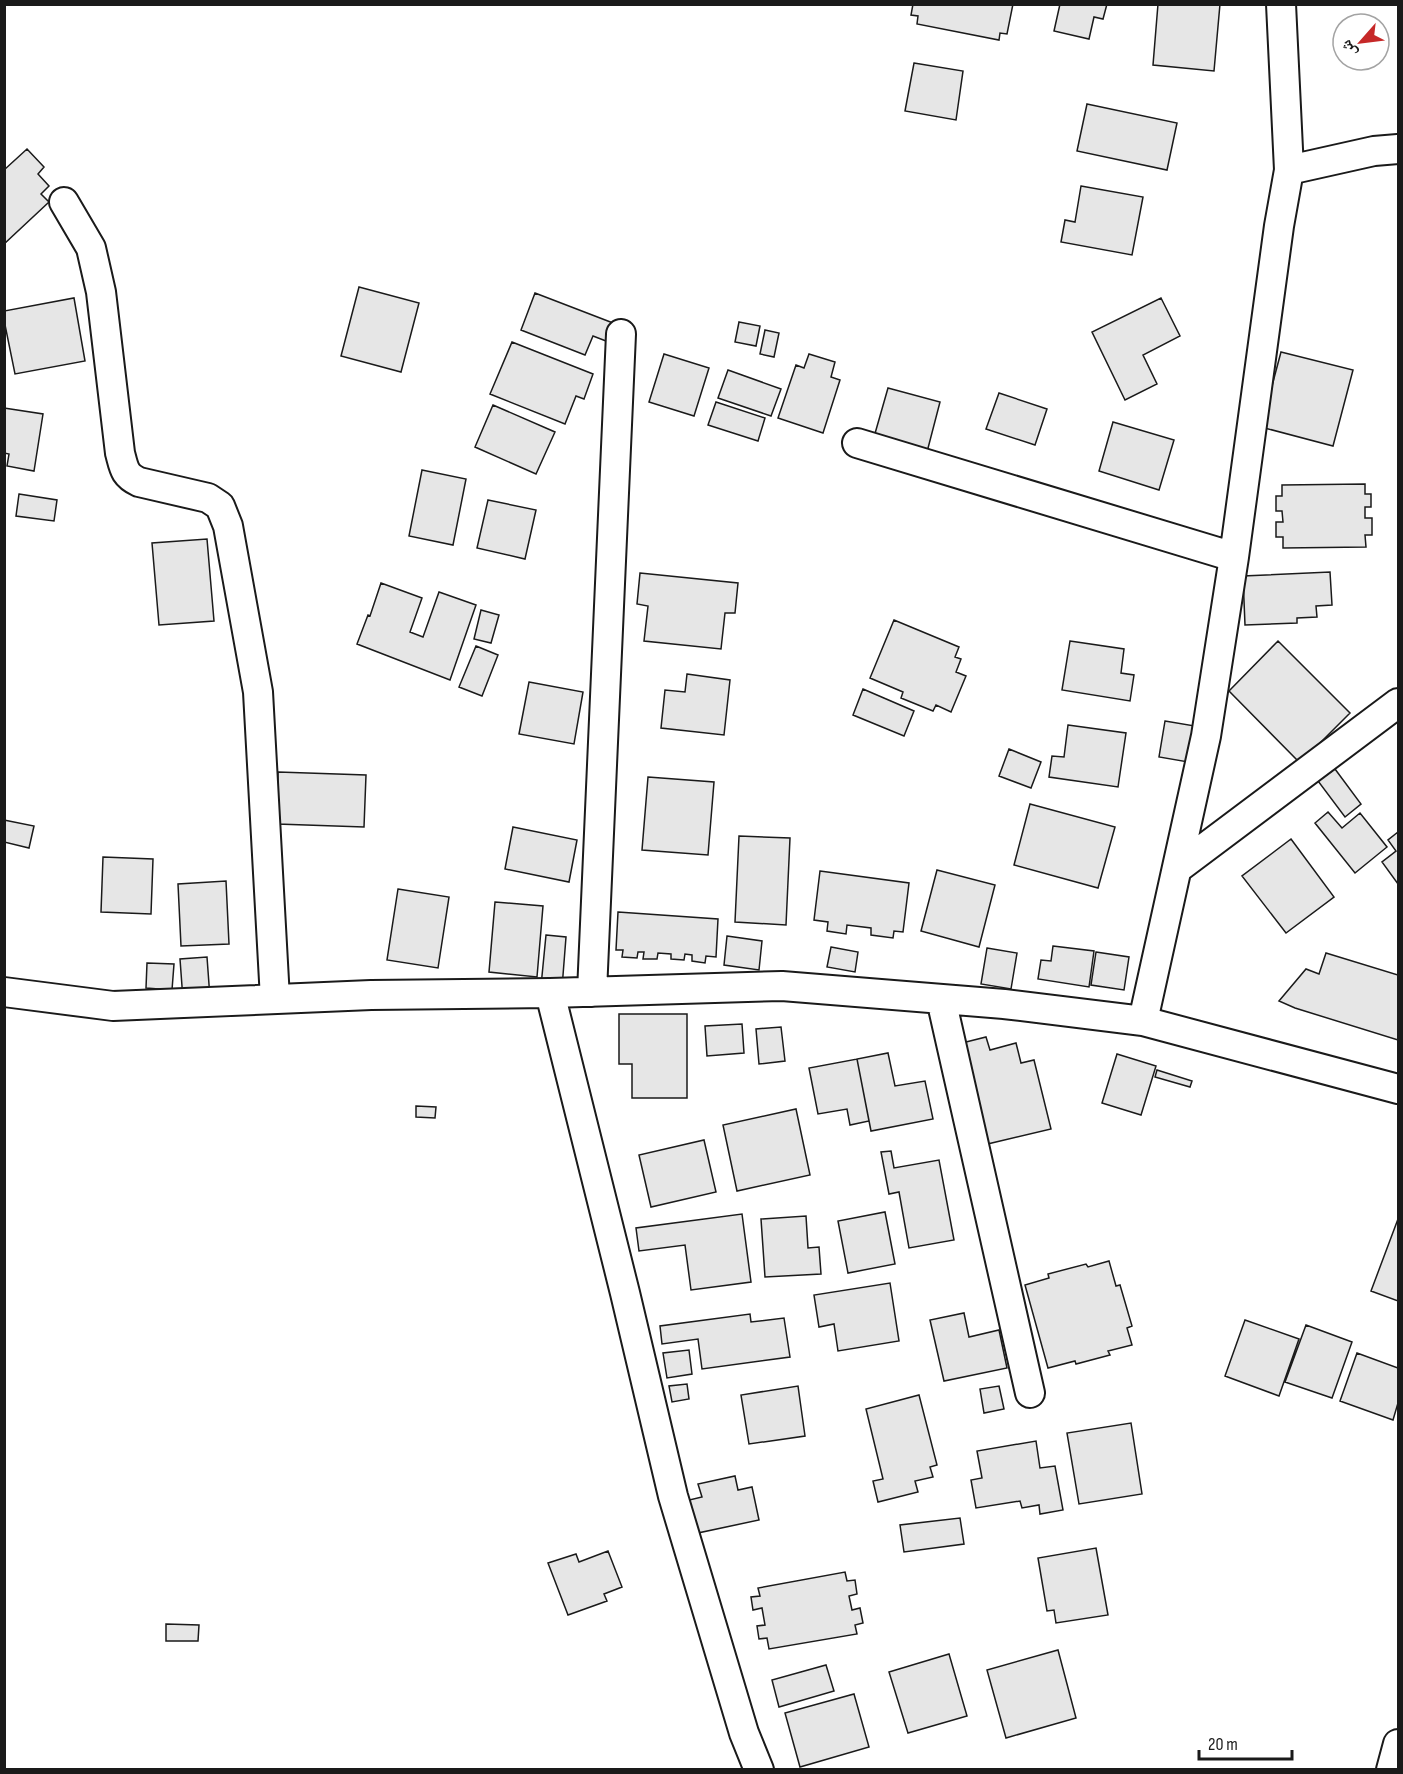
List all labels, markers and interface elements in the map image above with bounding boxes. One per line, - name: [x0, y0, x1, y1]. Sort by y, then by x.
- north arrow: [1331, 12, 1391, 72]
- text: ش: [1337, 36, 1361, 60]
- scale bar: [1199, 1723, 1292, 1761]
- text: 20 m: [1208, 1734, 1238, 1755]

